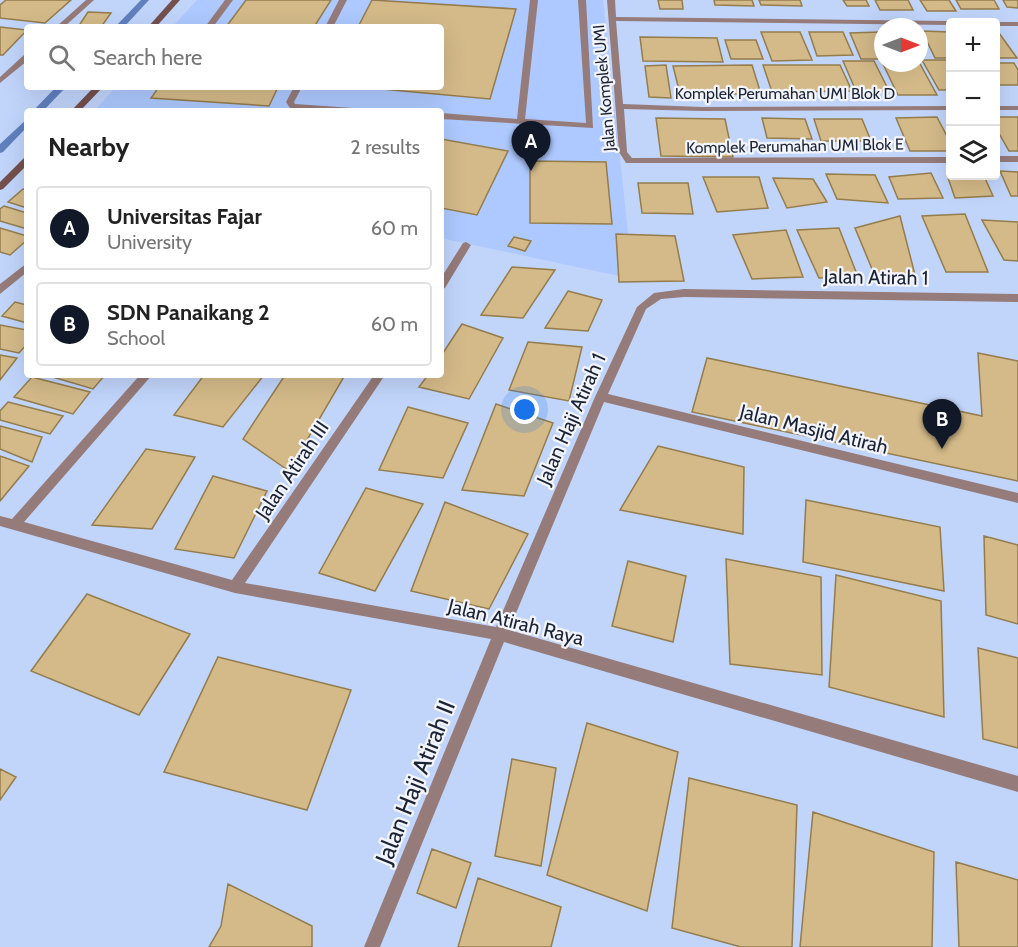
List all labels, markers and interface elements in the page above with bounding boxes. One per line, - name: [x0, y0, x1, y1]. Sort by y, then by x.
- north arrow: [874, 18, 928, 72]
- map controls: [946, 18, 1000, 180]
- button: +: [946, 18, 1000, 72]
- search box: [24, 24, 444, 90]
- street label: Jalan Komplek UMI: [589, 24, 619, 153]
- icon: search: [45, 41, 78, 74]
- text: Search here: [93, 44, 202, 71]
- button: −: [946, 72, 1000, 126]
- street label: Komplek Perumahan UMI Blok D: [675, 84, 895, 103]
- pin: A: [512, 122, 550, 171]
- button: layers: [946, 126, 1000, 180]
- text: Nearby: [48, 131, 129, 163]
- text: 2 results: [350, 135, 420, 159]
- street label: Komplek Perumahan UMI Blok E: [686, 135, 904, 157]
- text: Universitas Fajar: [107, 203, 262, 230]
- text: A: [63, 216, 76, 240]
- text: 60 m: [371, 216, 418, 240]
- text: University: [107, 230, 192, 254]
- street label: Jalan Atirah 1: [822, 264, 929, 290]
- text: SDN Panaikang 2: [107, 299, 270, 326]
- text: B: [63, 312, 76, 336]
- text: 60 m: [371, 312, 418, 336]
- text: School: [107, 326, 165, 350]
- street label: Jalan Haji Atirah 1: [531, 350, 611, 489]
- your location: [510, 395, 539, 424]
- street label: Jalan Masjid Atirah: [736, 399, 891, 459]
- pin: B: [922, 400, 962, 449]
- street label: Jalan Atirah III: [250, 416, 334, 525]
- street label: Jalan Atirah Raya: [445, 593, 587, 651]
- street label: Jalan Haji Atirah II: [369, 696, 461, 869]

